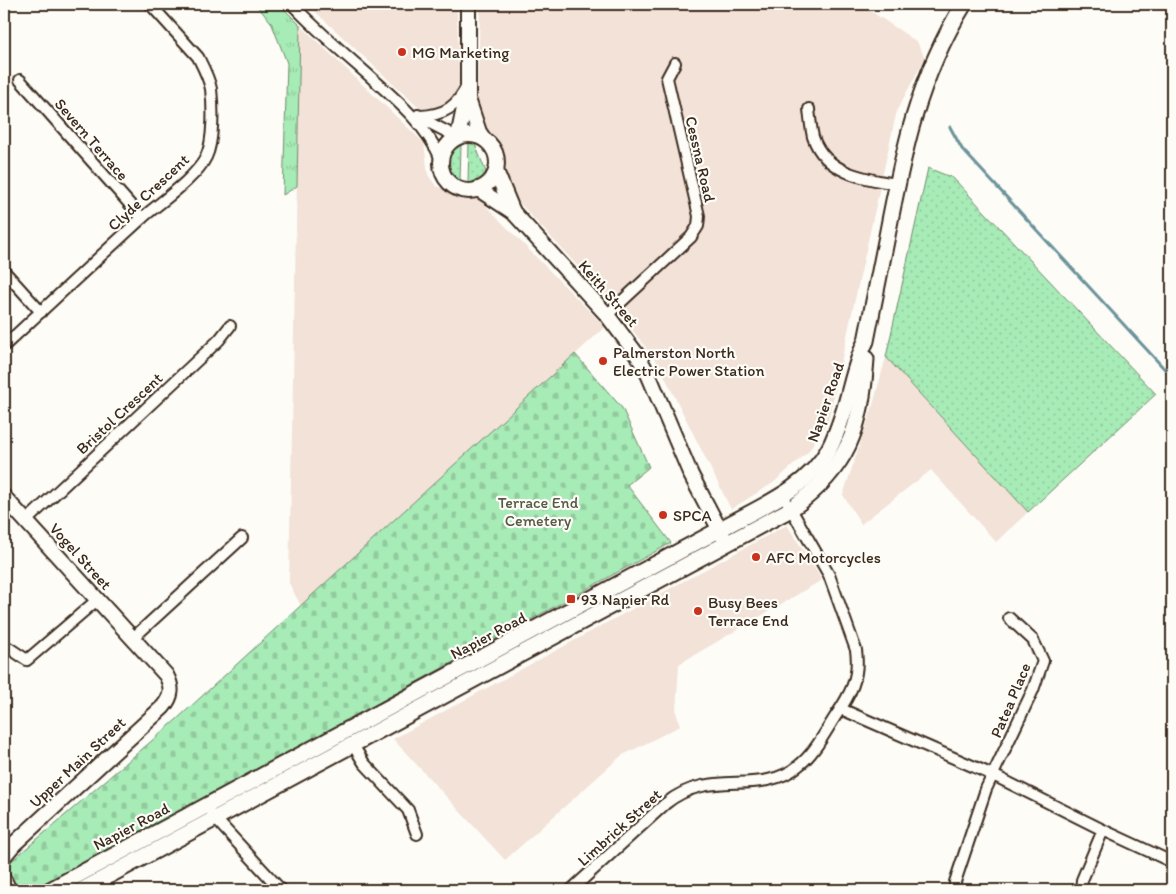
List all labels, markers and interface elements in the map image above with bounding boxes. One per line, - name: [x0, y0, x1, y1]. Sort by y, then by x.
- place label: MG Marketing: [412, 43, 510, 62]
- marker: MG Marketing: [396, 46, 408, 58]
- street label: Severn Terrace: [51, 94, 133, 184]
- street label: Cessna Road: [681, 114, 720, 204]
- street label: Clyde Crescent: [104, 150, 193, 235]
- street label: Keith Street: [574, 256, 643, 331]
- place label: Palmerston North Electric Power Station: [613, 343, 765, 380]
- marker: Palmerston North Electric Power Station: [597, 355, 609, 367]
- street label: Napier Road: [803, 359, 848, 445]
- street label: Bristol Crescent: [72, 369, 166, 458]
- park label: Terrace End Cemetery: [498, 493, 579, 530]
- place label: SPCA: [673, 506, 712, 525]
- marker: SPCA: [657, 509, 669, 521]
- street label: Vogel Street: [46, 519, 116, 594]
- place label: AFC Motorcycles: [766, 548, 881, 567]
- marker: AFC Motorcycles: [750, 551, 762, 563]
- place label: 93 Napier Rd: [581, 590, 669, 609]
- marker: 93 Napier Rd: [565, 593, 577, 605]
- place label: Busy Bees Terrace End: [708, 593, 789, 630]
- marker: Busy Bees Terrace End: [692, 605, 704, 617]
- street label: Napier Road: [447, 607, 530, 663]
- street label: Patea Place: [986, 660, 1035, 741]
- street label: Upper Main Street: [25, 713, 129, 812]
- street label: Limbrick Street: [573, 785, 665, 870]
- street label: Napier Road: [90, 798, 173, 854]

